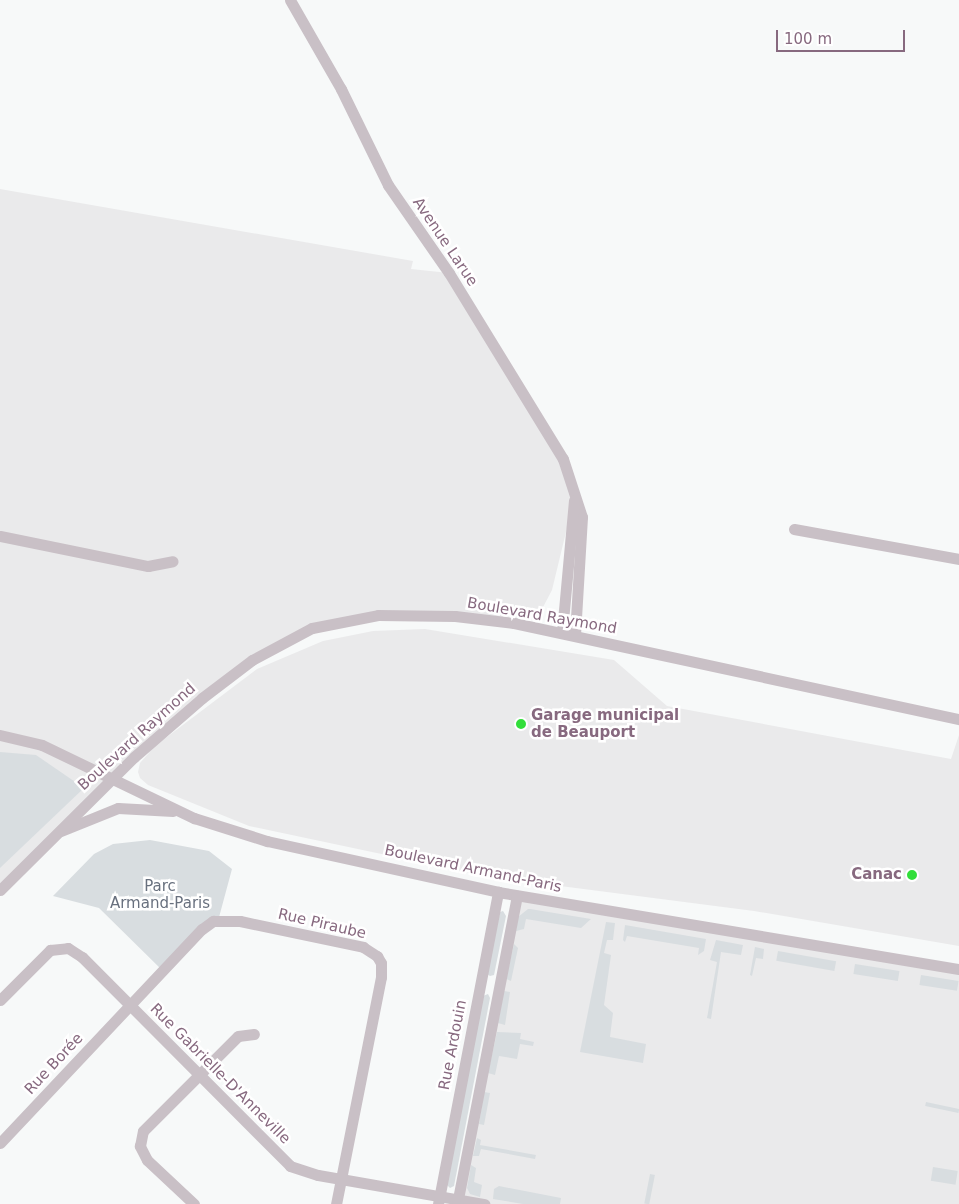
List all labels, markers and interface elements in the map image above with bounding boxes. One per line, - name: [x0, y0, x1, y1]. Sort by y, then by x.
- scale bar: [779, 20, 908, 52]
- text: 100 m: [784, 30, 832, 48]
- street label: Avenue Larue: [409, 194, 481, 290]
- street label: Boulevard Raymond: [466, 594, 618, 638]
- street label: Boulevard Raymond: [75, 680, 199, 794]
- place label: Garage municipal de Beauport: [531, 706, 679, 741]
- marker: Garage municipal de Beauport: [515, 718, 527, 730]
- street label: Boulevard Armand-Paris: [383, 841, 563, 897]
- place label: Canac: [851, 866, 902, 884]
- marker: Canac: [906, 869, 918, 881]
- park label: Parc Armand-Paris: [110, 877, 210, 912]
- street label: Rue Piraube: [276, 905, 368, 943]
- street label: Rue Ardouin: [435, 998, 471, 1092]
- street label: Rue Gabrielle-D'Anneville: [146, 1000, 294, 1148]
- street label: Rue Borée: [21, 1030, 87, 1098]

